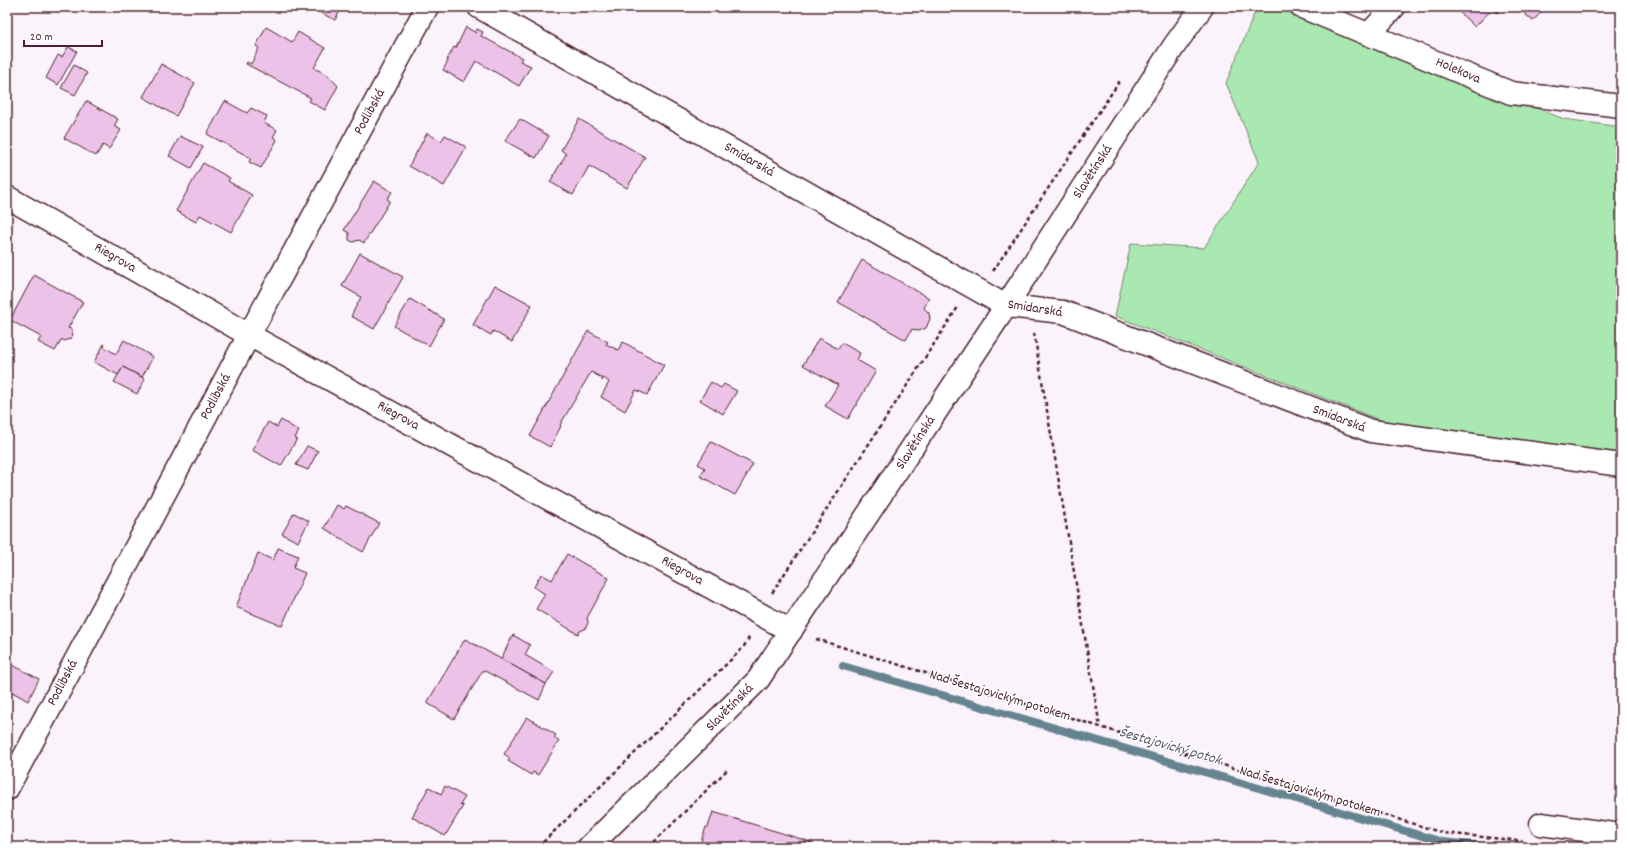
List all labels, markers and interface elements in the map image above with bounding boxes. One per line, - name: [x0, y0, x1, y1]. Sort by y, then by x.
- scale bar: [24, 22, 102, 48]
- text: 20 m: [30, 29, 53, 46]
- street label: Holekova: [1432, 53, 1484, 90]
- street label: Podlibská: [349, 85, 391, 139]
- street label: Smidarská: [720, 138, 778, 182]
- street label: Slavětínská: [1068, 141, 1118, 203]
- street label: Riegrova: [90, 238, 140, 278]
- street label: Smidarská: [1006, 295, 1064, 323]
- street label: Podlibská: [195, 370, 237, 424]
- street label: Riegrova: [373, 396, 423, 436]
- street label: Smidarská: [1310, 400, 1368, 438]
- street label: Slavětínská: [891, 412, 941, 474]
- street label: Riegrova: [657, 551, 707, 591]
- street label: Podlibská: [42, 656, 84, 710]
- street label: Nad Šestajovickým potokem: [927, 665, 1073, 727]
- street label: Slavětínská: [701, 679, 759, 737]
- water label: Šestajovický potok: [1117, 722, 1225, 773]
- street label: Nad Šestajovickým potokem: [1237, 761, 1383, 823]

